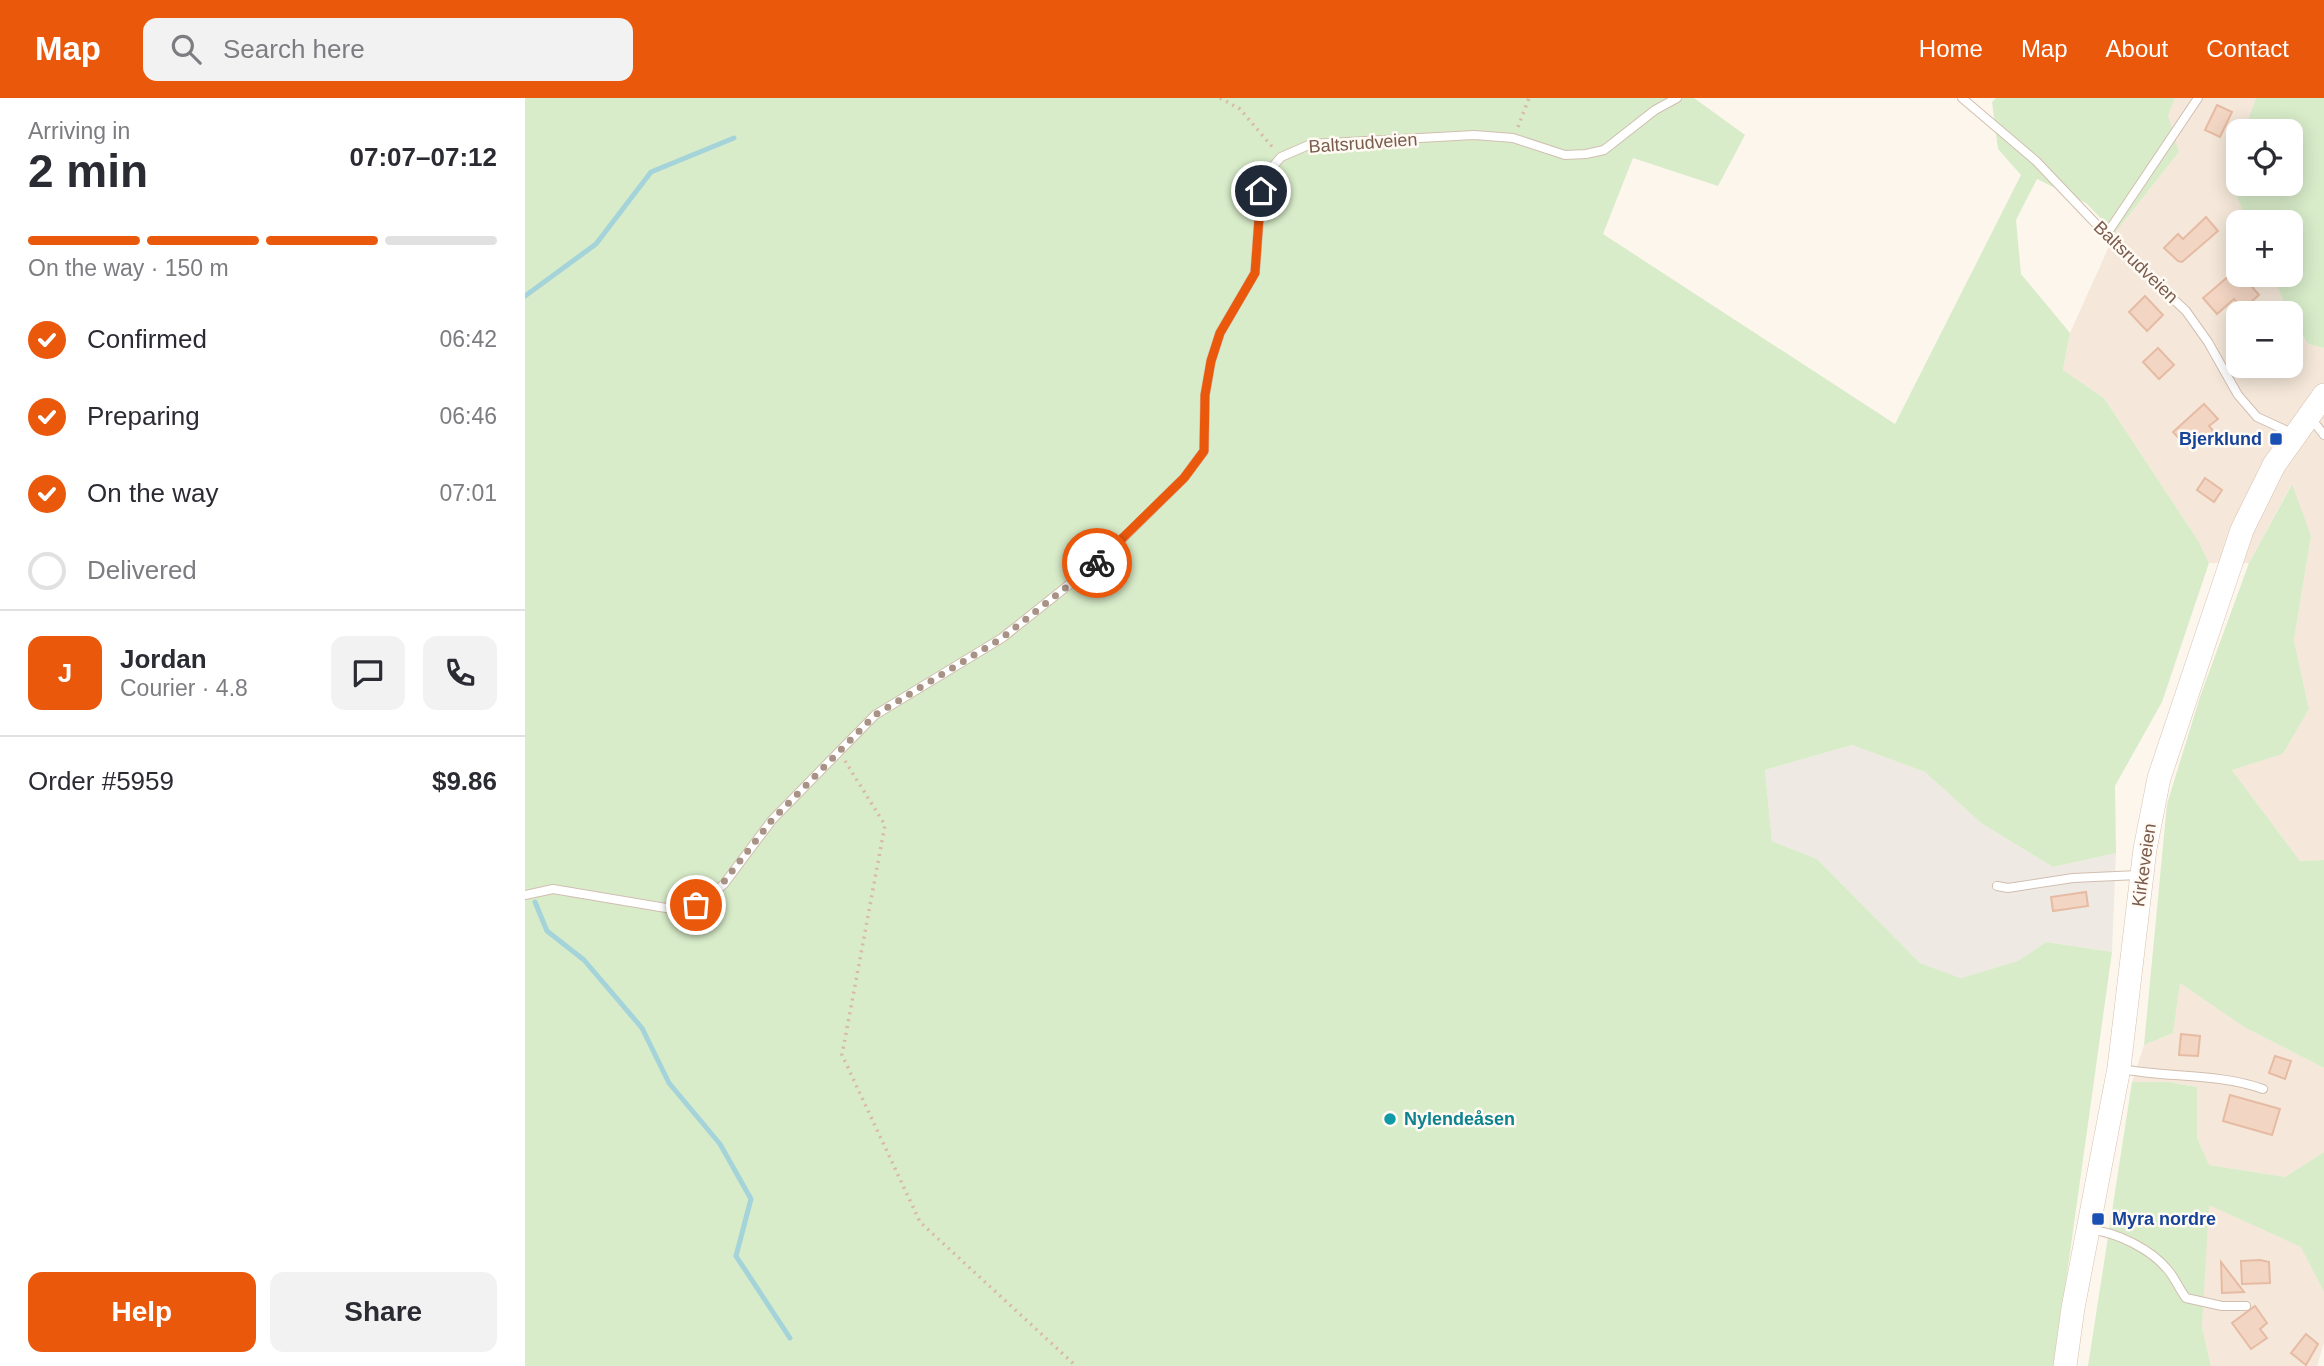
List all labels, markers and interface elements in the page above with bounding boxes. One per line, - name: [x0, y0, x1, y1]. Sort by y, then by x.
- search box: [143, 18, 633, 81]
- text: Map: [35, 30, 101, 67]
- icon: search: [167, 30, 205, 68]
- text: Search here: [223, 34, 365, 64]
- text: Home: [1919, 35, 1983, 62]
- text: Map: [2021, 35, 2068, 62]
- text: About: [2106, 35, 2168, 62]
- text: Contact: [2206, 35, 2289, 62]
- text: Arriving in: [28, 118, 130, 144]
- map controls: [2226, 119, 2303, 378]
- button: locate: [2226, 119, 2303, 196]
- street label: Baltsrudveien: [1308, 129, 1418, 157]
- text: 07:07–07:12: [350, 142, 497, 172]
- text: 2 min: [28, 145, 148, 197]
- pin: [1231, 161, 1291, 221]
- icon: home: [1242, 172, 1280, 210]
- button: +: [2226, 210, 2303, 287]
- street label: Baltsrudveien: [2090, 217, 2182, 307]
- text: On the way · 150 m: [28, 255, 229, 281]
- button: −: [2226, 301, 2303, 378]
- icon: check: [28, 321, 66, 359]
- text: Confirmed: [87, 324, 207, 354]
- text: 06:42: [439, 326, 497, 352]
- icon: check: [28, 398, 66, 436]
- text: Preparing: [87, 401, 200, 431]
- text: 06:46: [439, 403, 497, 429]
- place label: Bjerklund: [2179, 429, 2262, 449]
- marker: Bjerklund: [2268, 431, 2284, 447]
- icon: check: [28, 475, 66, 513]
- text: On the way: [87, 478, 219, 508]
- text: 07:01: [439, 480, 497, 506]
- courier: [1062, 528, 1132, 598]
- icon: bike: [1078, 544, 1116, 582]
- text: Delivered: [87, 555, 197, 585]
- button: chat: [331, 636, 405, 710]
- button: phone: [423, 636, 497, 710]
- text: Jordan: [120, 644, 207, 674]
- text: J: [58, 658, 72, 688]
- text: Courier · 4.8: [120, 675, 248, 701]
- text: Order #5959: [28, 766, 174, 796]
- text: $9.86: [432, 766, 497, 796]
- street label: Kirkeveien: [2128, 822, 2160, 908]
- pin: [666, 875, 726, 935]
- icon: bag: [677, 886, 715, 924]
- place label: Nylendeåsen: [1404, 1109, 1515, 1129]
- marker: Nylendeåsen: [1382, 1111, 1398, 1127]
- place label: Myra nordre: [2112, 1209, 2216, 1229]
- marker: Myra nordre: [2090, 1211, 2106, 1227]
- button: Help: [28, 1272, 256, 1352]
- button: Share: [270, 1272, 497, 1352]

